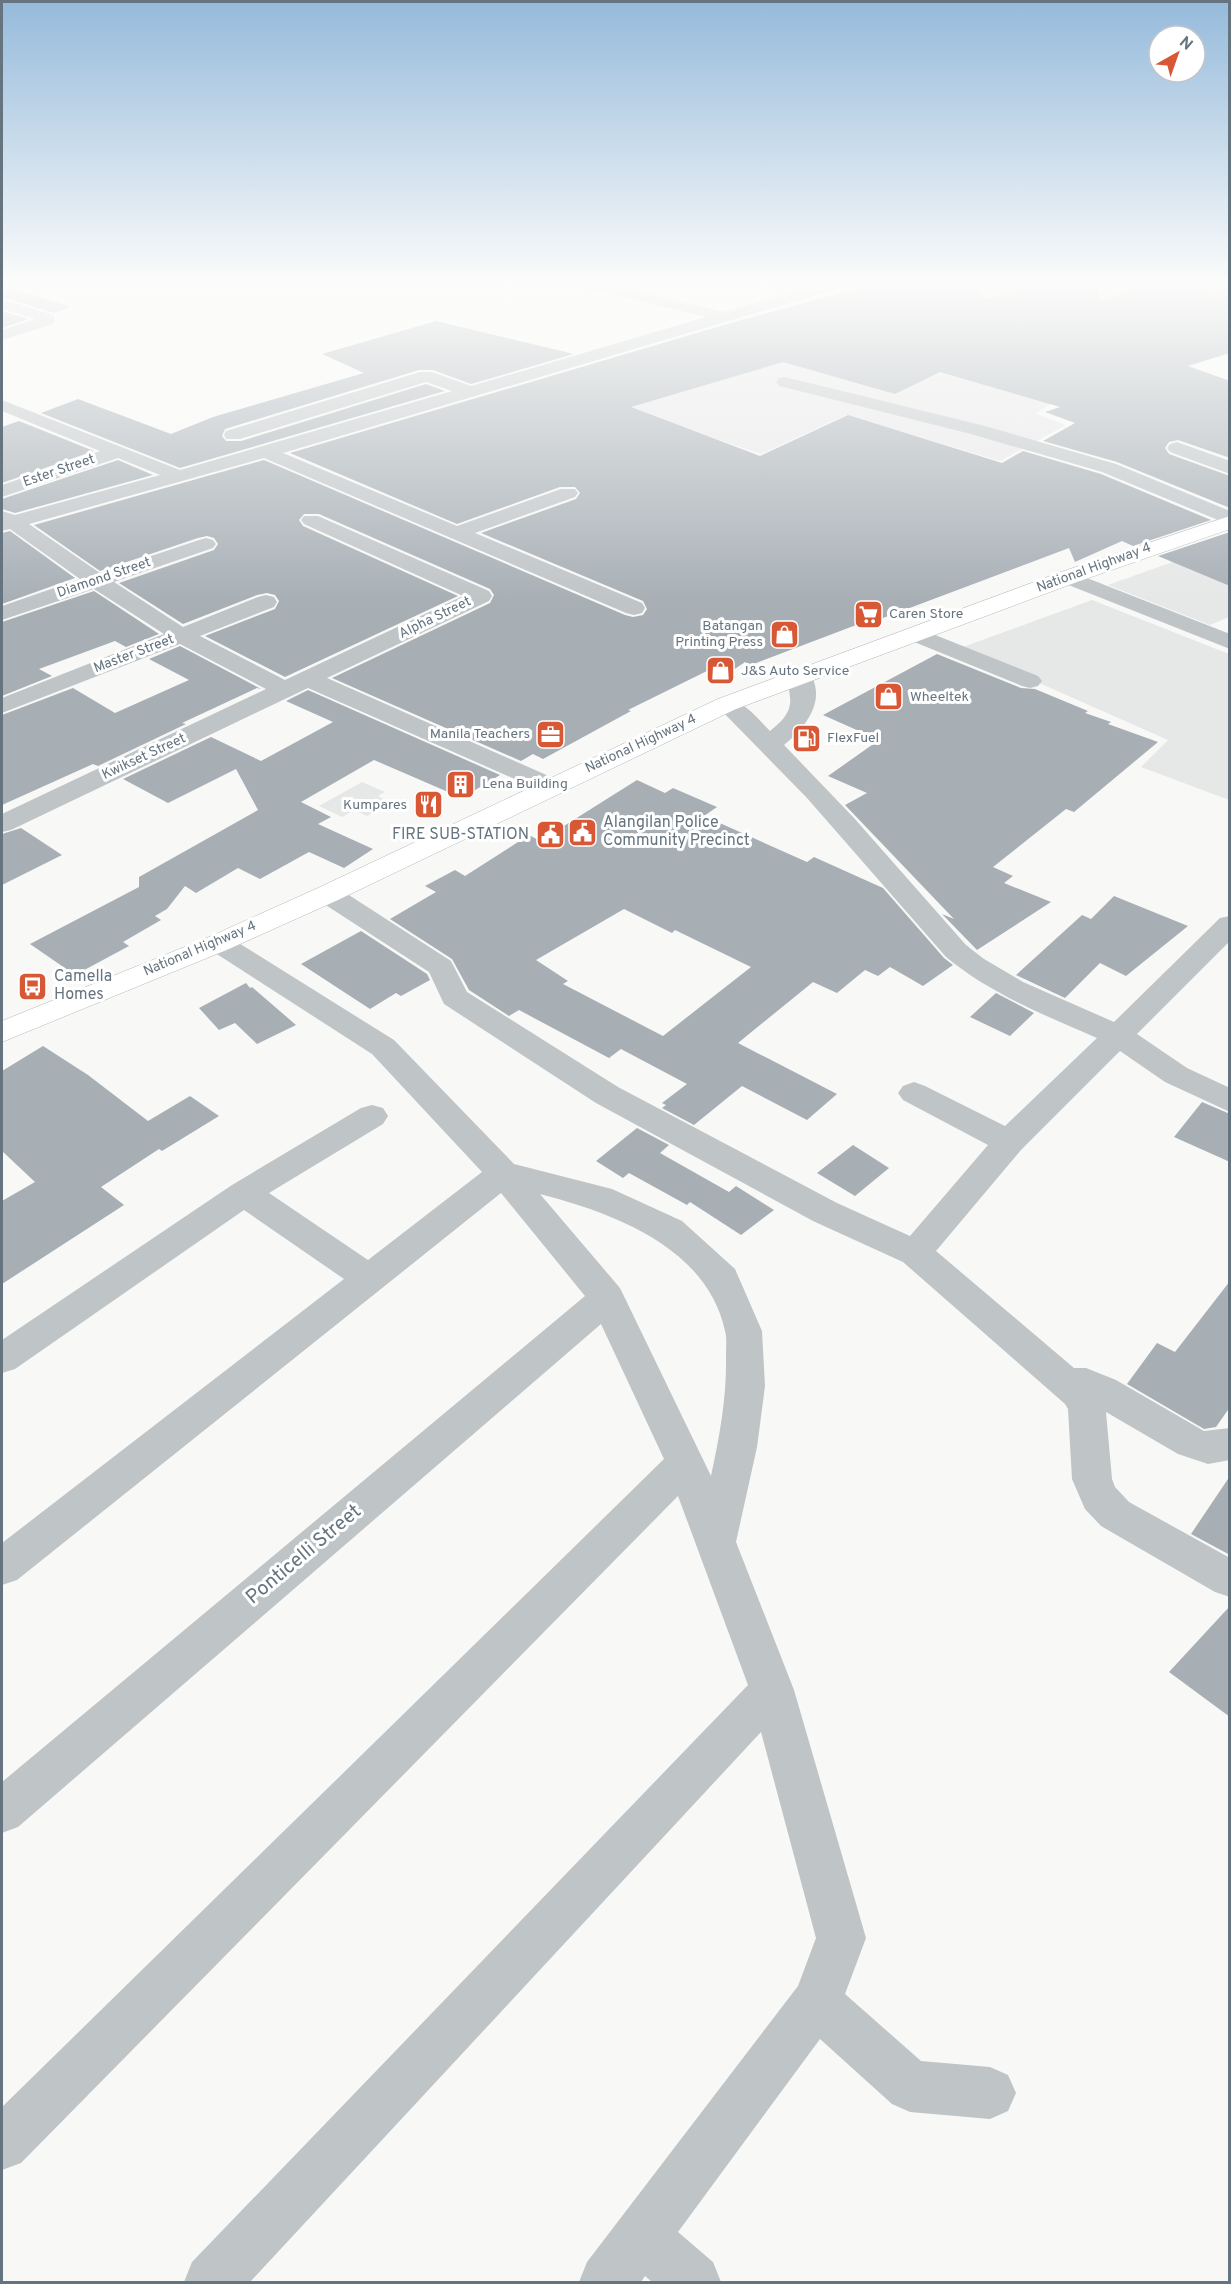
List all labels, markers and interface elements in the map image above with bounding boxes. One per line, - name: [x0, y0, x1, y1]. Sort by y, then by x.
- north arrow: [1147, 24, 1207, 84]
- text: N: [1175, 33, 1196, 55]
- street label: Ester Street: [21, 451, 97, 491]
- street label: National Highway 4: [1034, 539, 1154, 597]
- street label: Diamond Street: [55, 554, 153, 602]
- street label: Alpha Street: [396, 593, 474, 643]
- supermarket icon: Caren Store: [852, 598, 884, 630]
- place label: Caren Store: [889, 606, 963, 623]
- place label: Batangan Printing Press: [675, 618, 763, 651]
- shop icon: Batangan Printing Press: [768, 618, 800, 650]
- street label: Master Street: [91, 631, 177, 677]
- shop icon: J&S Auto Service: [704, 655, 736, 687]
- place label: J&S Auto Service: [741, 663, 849, 680]
- shop icon: Wheeltek: [873, 681, 905, 713]
- place label: Wheeltek: [910, 689, 969, 706]
- street label: National Highway 4: [583, 711, 699, 777]
- office icon: Manila Teachers: [535, 718, 567, 750]
- fuel station icon: FlexFuel: [790, 722, 822, 754]
- place label: Manila Teachers: [430, 726, 530, 743]
- street label: Kwikset Street: [99, 730, 189, 784]
- place label: FlexFuel: [827, 730, 879, 747]
- building icon: Lena Building: [445, 768, 477, 800]
- place label: Lena Building: [482, 776, 568, 793]
- restaurant icon: Kumpares: [412, 789, 444, 821]
- place label: Kumpares: [343, 797, 407, 814]
- place label: Alangilan Police Community Precinct: [603, 813, 750, 851]
- public building icon: Alangilan Police Community Precinct: [566, 816, 598, 848]
- public building icon: FIRE SUB-STATION: [534, 819, 566, 851]
- place label: FIRE SUB-STATION: [392, 825, 529, 845]
- street label: National Highway 4: [141, 918, 259, 980]
- place label: Camella Homes: [54, 967, 112, 1005]
- bus stop icon: Camella Homes: [17, 970, 49, 1002]
- street label: Ponticelli Street: [241, 1499, 367, 1611]

